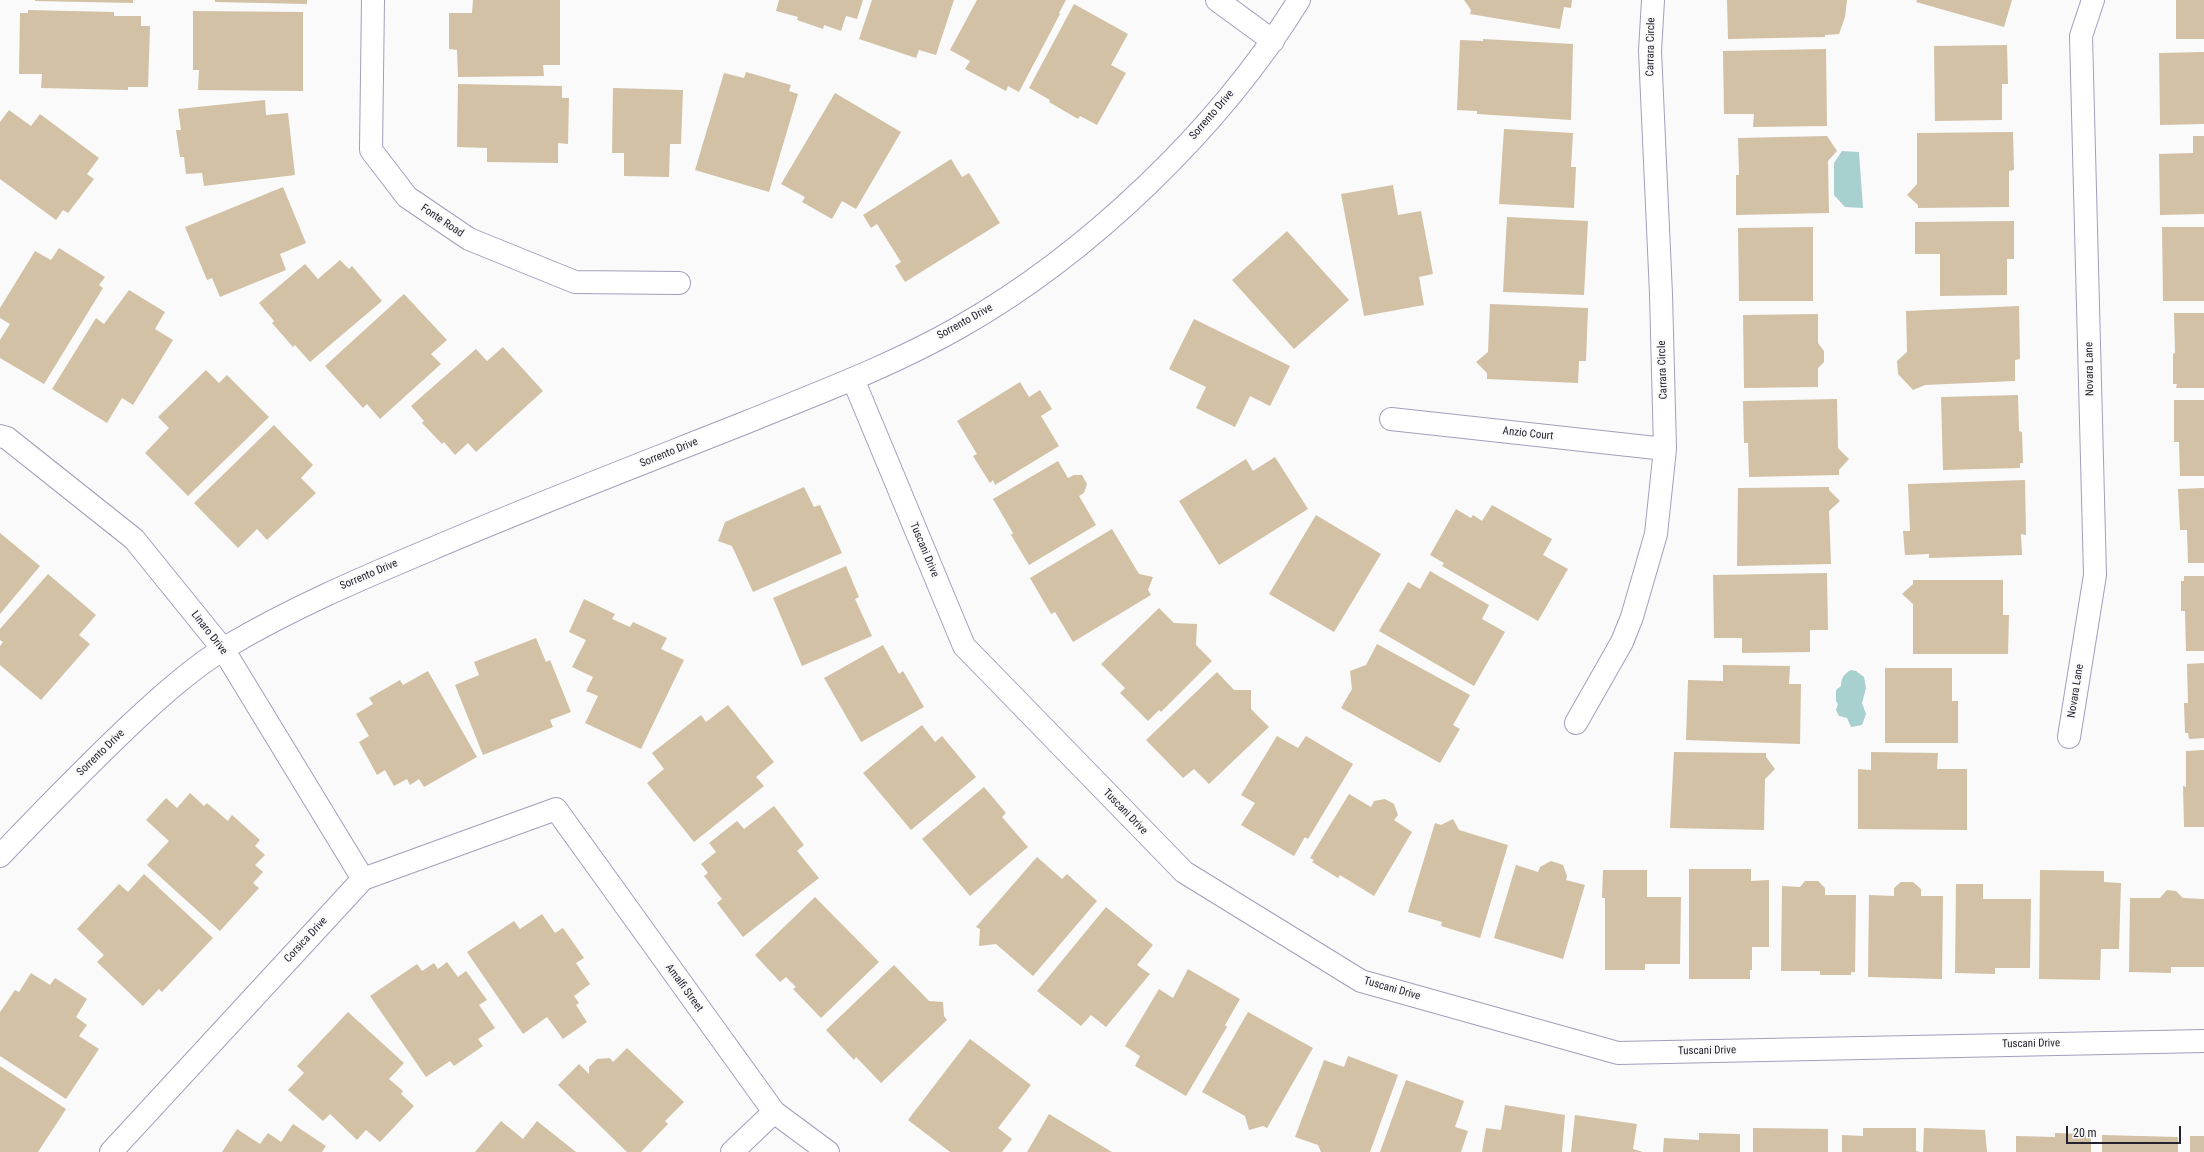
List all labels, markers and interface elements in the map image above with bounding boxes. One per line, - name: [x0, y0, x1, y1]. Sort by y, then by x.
- street label: Carrara Circle: [1644, 17, 1658, 77]
- street label: Sorrento Drive: [1187, 87, 1237, 143]
- street label: Fonte Road: [418, 202, 466, 240]
- street label: Sorrento Drive: [935, 301, 995, 343]
- street label: Carrara Circle: [1655, 340, 1671, 400]
- street label: Novara Lane: [2083, 342, 2097, 396]
- street label: Anzio Court: [1502, 425, 1554, 443]
- street label: Sorrento Drive: [638, 435, 700, 471]
- street label: Tuscani Drive: [907, 521, 941, 579]
- street label: Sorrento Drive: [338, 557, 400, 593]
- street label: Linaro Drive: [188, 609, 230, 657]
- street label: Novara Lane: [2065, 663, 2087, 719]
- street label: Sorrento Drive: [74, 727, 128, 779]
- street label: Tuscani Drive: [1100, 786, 1150, 838]
- street label: Corsica Drive: [282, 914, 330, 966]
- street label: Amalfi Street: [662, 961, 706, 1015]
- street label: Tuscani Drive: [1362, 975, 1422, 1003]
- street label: Tuscani Drive: [2002, 1037, 2060, 1051]
- street label: Tuscani Drive: [1678, 1044, 1736, 1058]
- scale bar: [2068, 1118, 2183, 1144]
- text: 20 m: [2073, 1126, 2097, 1140]

